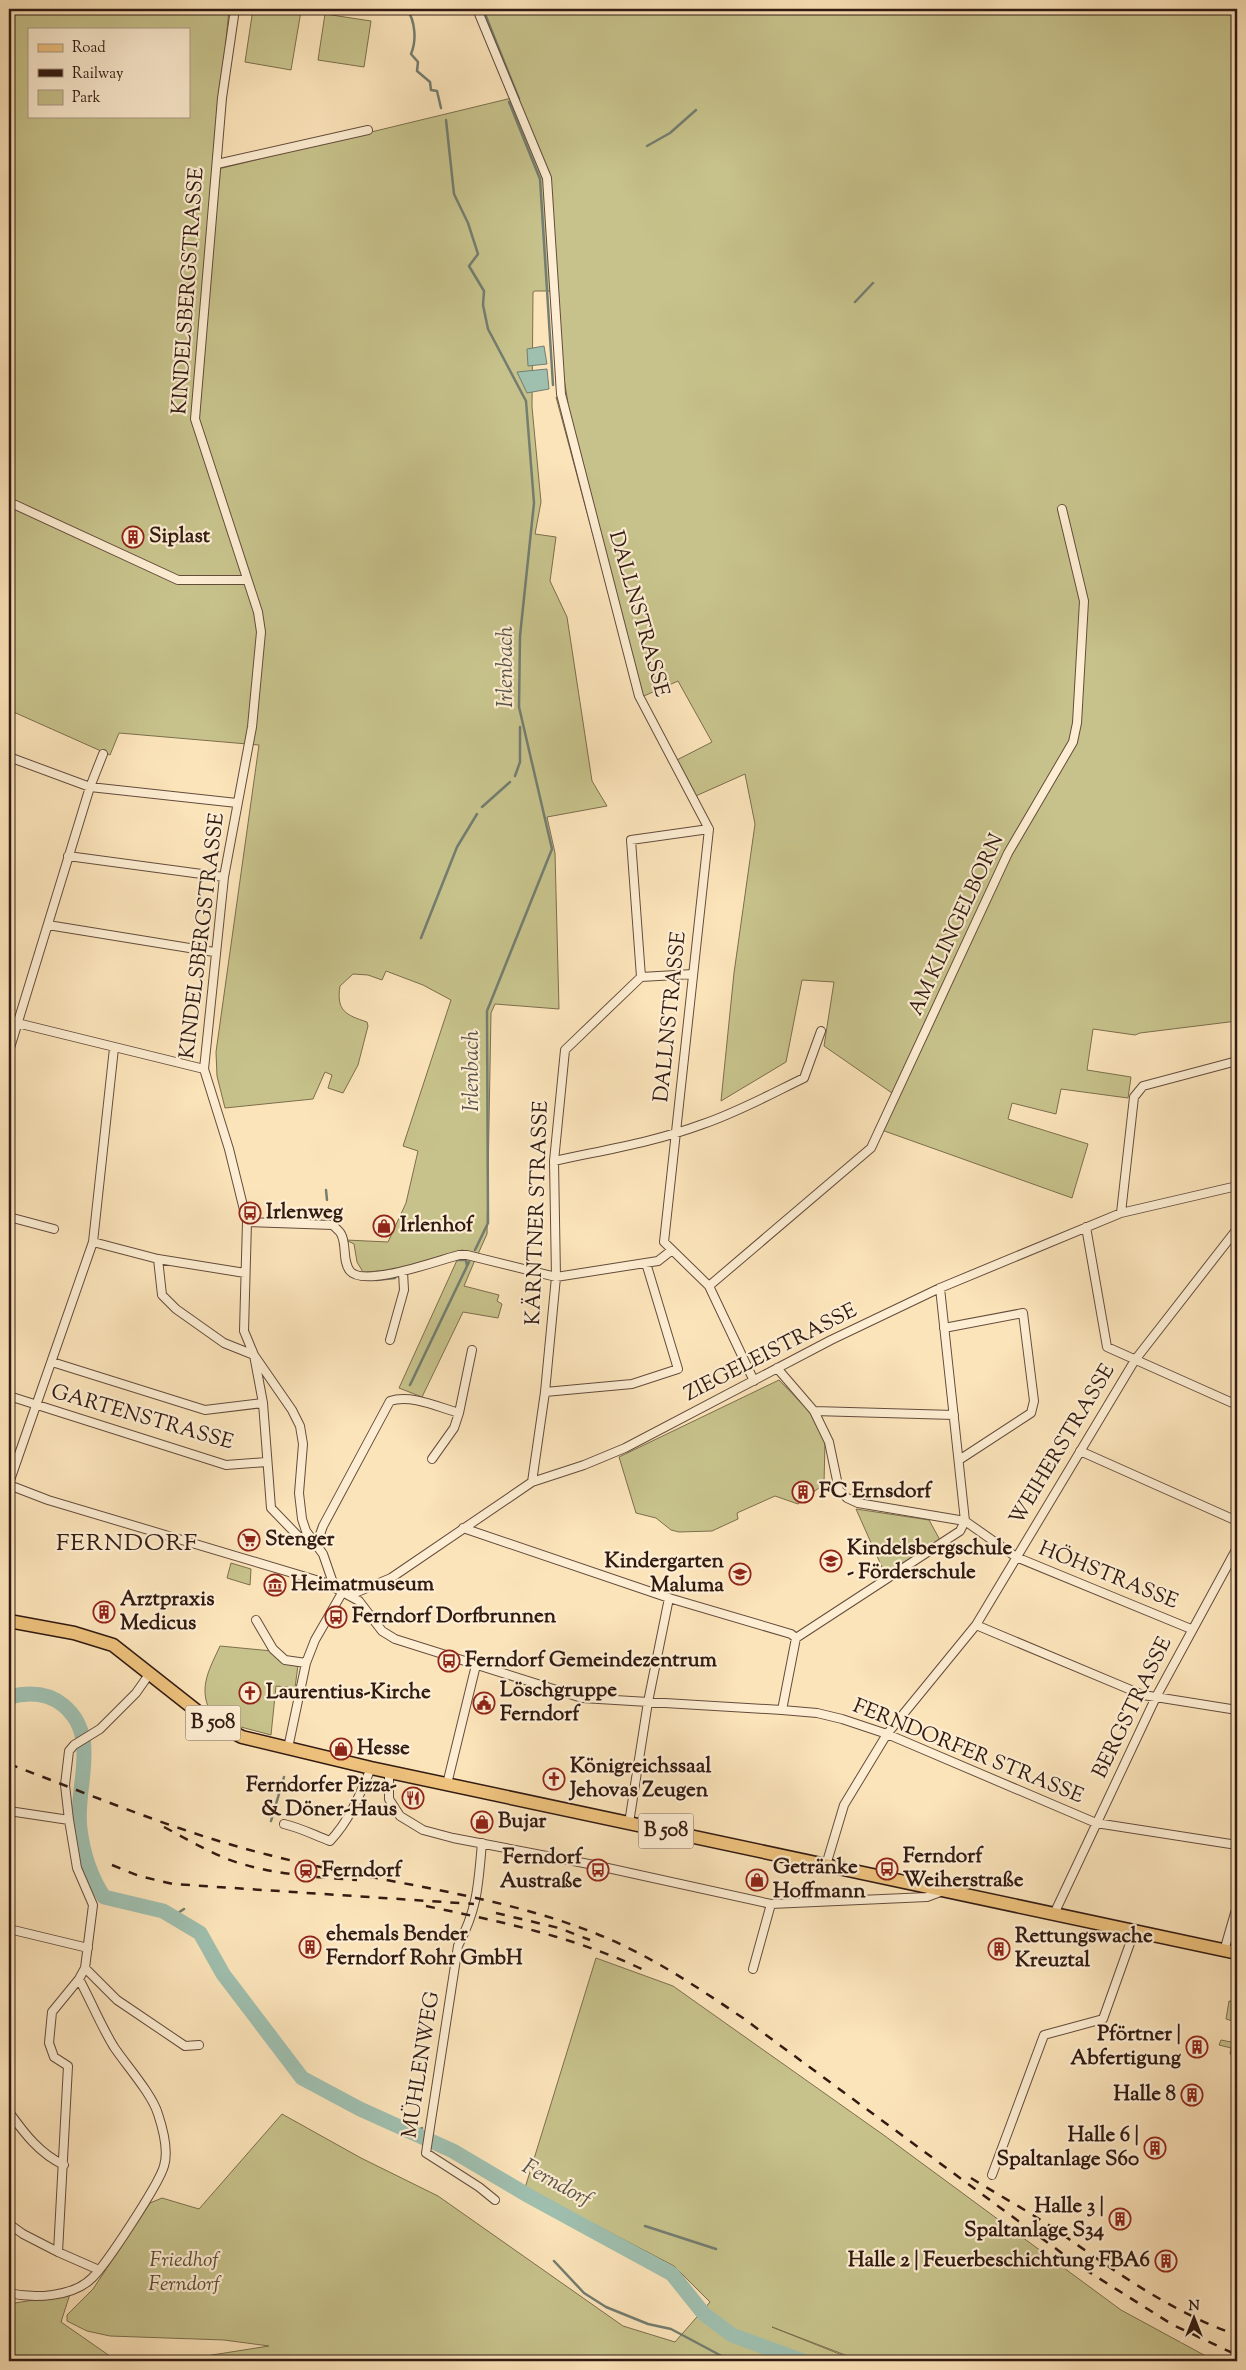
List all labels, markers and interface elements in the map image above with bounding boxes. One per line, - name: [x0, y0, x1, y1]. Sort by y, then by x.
- legend: [28, 28, 190, 118]
- text: Road: [72, 38, 106, 59]
- text: Railway: [72, 64, 124, 85]
- text: Park: [72, 88, 101, 109]
- street label: KINDELSBERGSTRASSE: [165, 166, 213, 416]
- place label: Siplast: [149, 522, 211, 552]
- building icon: Siplast: [121, 525, 145, 549]
- street label: DALLNSTRASSE: [600, 527, 676, 701]
- water label: Irlenbach: [491, 626, 523, 708]
- street label: KINDELSBERGSTRASSE: [173, 811, 233, 1061]
- street label: AM KLINGELBORN: [902, 829, 1013, 1021]
- street label: DALLNSTRASSE: [647, 930, 695, 1104]
- water label: Irlenbach: [457, 1030, 489, 1112]
- street label: KÄRNTNER STRASSE: [519, 1100, 557, 1326]
- place label: Irlenweg: [266, 1198, 344, 1228]
- bus stop icon: Irlenweg: [238, 1201, 262, 1225]
- place label: Irlenhof: [400, 1211, 475, 1241]
- shop icon: Irlenhof: [372, 1214, 396, 1238]
- street label: ZIEGELEISTRASSE: [679, 1296, 863, 1410]
- street label: WEIHERSTRASSE: [1003, 1358, 1123, 1531]
- street label: GARTENSTRASSE: [47, 1378, 237, 1458]
- place label: FC Ernsdorf: [819, 1477, 933, 1507]
- building icon: FC Ernsdorf: [791, 1480, 815, 1504]
- place label: Stenger: [265, 1525, 335, 1555]
- district label: FERNDORF: [56, 1527, 198, 1561]
- supermarket icon: Stenger: [237, 1528, 261, 1552]
- place label: Kindelsbergschule - Förderschule: [847, 1534, 1013, 1588]
- street label: HÖHSTRASSE: [1034, 1534, 1182, 1618]
- place label: Kindergarten Maluma: [604, 1547, 725, 1601]
- school or university icon: Kindelsbergschule - Förderschule: [819, 1549, 843, 1573]
- school or university icon: Kindergarten Maluma: [728, 1562, 752, 1586]
- place label: Heimatmuseum: [291, 1570, 435, 1600]
- museum icon: Heimatmuseum: [263, 1573, 287, 1597]
- place label: Arztpraxis Medicus: [120, 1585, 215, 1639]
- building icon: Arztpraxis Medicus: [92, 1600, 116, 1624]
- place label: Ferndorf Dorfbrunnen: [352, 1602, 557, 1632]
- bus stop icon: Ferndorf Dorfbrunnen: [324, 1605, 348, 1629]
- street label: BERGSTRASSE: [1086, 1632, 1180, 1784]
- place label: Ferndorf Gemeindezentrum: [465, 1646, 718, 1676]
- bus stop icon: Ferndorf Gemeindezentrum: [437, 1649, 461, 1673]
- place label: Löschgruppe Ferndorf: [500, 1676, 617, 1730]
- place label: Laurentius-Kirche: [266, 1678, 431, 1708]
- church icon: Laurentius-Kirche: [238, 1681, 262, 1705]
- public building icon: Löschgruppe Ferndorf: [472, 1691, 496, 1715]
- street label: FERNDORFER STRASSE: [848, 1692, 1088, 1812]
- road number: B 508: [186, 1706, 240, 1740]
- place label: Hesse: [357, 1734, 410, 1764]
- shop icon: Hesse: [329, 1737, 353, 1761]
- place label: Königreichssaal Jehovas Zeugen: [568, 1752, 711, 1806]
- church icon: Königreichssaal Jehovas Zeugen: [542, 1767, 566, 1791]
- place label: Ferndorfer Pizza- & Döner-Haus: [246, 1771, 397, 1825]
- restaurant icon: Ferndorfer Pizza- & Döner-Haus: [401, 1786, 425, 1810]
- place label: Bujar: [498, 1807, 547, 1837]
- shop icon: Bujar: [470, 1810, 494, 1834]
- road number: B 508: [638, 1814, 694, 1848]
- place label: Ferndorf Weiherstraße: [903, 1842, 1024, 1896]
- place label: Ferndorf Austraße: [500, 1843, 584, 1897]
- place label: Getränke Hoffmann: [773, 1853, 866, 1907]
- place label: Ferndorf: [322, 1856, 403, 1886]
- bus stop icon: Ferndorf Weiherstraße: [875, 1857, 899, 1881]
- bus stop icon: Ferndorf Austraße: [586, 1858, 610, 1882]
- station icon: Ferndorf: [294, 1859, 318, 1883]
- shop icon: Getränke Hoffmann: [745, 1868, 769, 1892]
- place label: ehemals Bender Ferndorf Rohr GmbH: [326, 1920, 523, 1974]
- place label: Rettungswache Kreuztal: [1015, 1922, 1153, 1976]
- building icon: ehemals Bender Ferndorf Rohr GmbH: [298, 1935, 322, 1959]
- building icon: Rettungswache Kreuztal: [987, 1937, 1011, 1961]
- street label: MÜHLENWEG: [396, 1989, 448, 2141]
- place label: Pförtner | Abfertigung: [1070, 2020, 1182, 2074]
- building icon: Pförtner | Abfertigung: [1185, 2035, 1209, 2059]
- place label: Halle 8: [1113, 2080, 1176, 2110]
- building icon: Halle 8: [1180, 2083, 1204, 2107]
- place label: Halle 6 | Spaltanlage S60: [997, 2121, 1139, 2175]
- building icon: Halle 6 | Spaltanlage S60: [1143, 2136, 1167, 2160]
- water label: Ferndorf: [515, 2152, 599, 2217]
- place label: Halle 3 | Spaltanlage S34: [964, 2192, 1104, 2246]
- building icon: Halle 3 | Spaltanlage S34: [1108, 2207, 1132, 2231]
- park label: Friedhof Ferndorf: [148, 2246, 223, 2300]
- place label: Halle 2 | Feuerbeschichtung FBA6: [848, 2246, 1150, 2276]
- building icon: Halle 2 | Feuerbeschichtung FBA6: [1154, 2249, 1178, 2273]
- north arrow: [1168, 2292, 1218, 2342]
- text: N: [1188, 2297, 1200, 2317]

